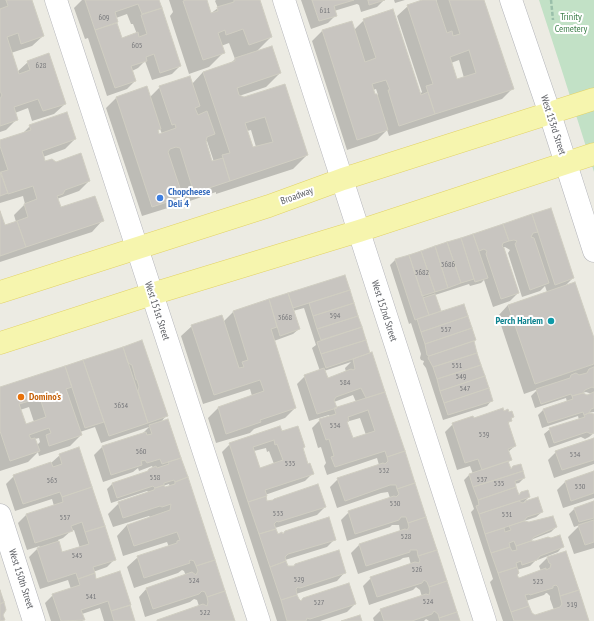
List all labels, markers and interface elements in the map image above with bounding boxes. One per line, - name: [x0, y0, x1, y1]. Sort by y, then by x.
- house number: 611: [320, 6, 330, 16]
- park label: Trinity Cemetery: [555, 11, 587, 34]
- house number: 609: [99, 13, 109, 23]
- house number: 605: [132, 41, 142, 51]
- house number: 628: [36, 61, 46, 71]
- street label: West 153rd Street: [538, 94, 568, 156]
- street label: Broadway: [279, 185, 315, 207]
- place label: Chopcheese Deli 4: [168, 186, 210, 210]
- marker: Chopcheese Deli 4: [155, 193, 165, 203]
- house number: 3686: [441, 260, 455, 270]
- house number: 3682: [415, 268, 429, 278]
- street label: West 152nd Street: [368, 279, 400, 343]
- street label: West 151st Street: [142, 280, 172, 342]
- house number: 594: [330, 311, 340, 321]
- house number: 3668: [278, 313, 292, 323]
- place label: Perch Harlem: [496, 315, 543, 327]
- marker: Perch Harlem: [546, 316, 556, 326]
- house number: 557: [441, 325, 451, 335]
- house number: 551: [452, 361, 462, 371]
- house number: 549: [456, 372, 466, 382]
- house number: 584: [340, 378, 350, 388]
- house number: 547: [460, 384, 470, 394]
- place label: Domino's: [29, 391, 61, 403]
- marker: Domino's: [16, 392, 26, 402]
- house number: 3654: [114, 401, 128, 411]
- house number: 534: [330, 421, 340, 431]
- house number: 539: [479, 430, 489, 440]
- house number: 560: [136, 447, 146, 457]
- house number: 534: [570, 450, 580, 460]
- house number: 535: [285, 459, 295, 469]
- house number: 532: [379, 466, 389, 476]
- house number: 558: [150, 473, 160, 483]
- house number: 537: [477, 475, 487, 485]
- house number: 563: [47, 476, 57, 486]
- house number: 535: [494, 479, 504, 489]
- house number: 530: [575, 482, 585, 492]
- house number: 530: [390, 499, 400, 509]
- house number: 533: [273, 509, 283, 519]
- house number: 531: [502, 510, 512, 520]
- house number: 557: [60, 513, 70, 523]
- house number: 528: [401, 532, 411, 542]
- street label: West 150th Street: [6, 548, 36, 610]
- house number: 545: [72, 551, 82, 561]
- house number: 526: [412, 565, 422, 575]
- house number: 529: [294, 575, 304, 585]
- house number: 524: [189, 576, 199, 586]
- house number: 523: [533, 577, 543, 587]
- house number: 541: [86, 592, 96, 602]
- house number: 524: [423, 597, 433, 607]
- house number: 527: [314, 598, 324, 608]
- house number: 519: [567, 600, 577, 610]
- house number: 522: [200, 608, 210, 618]

